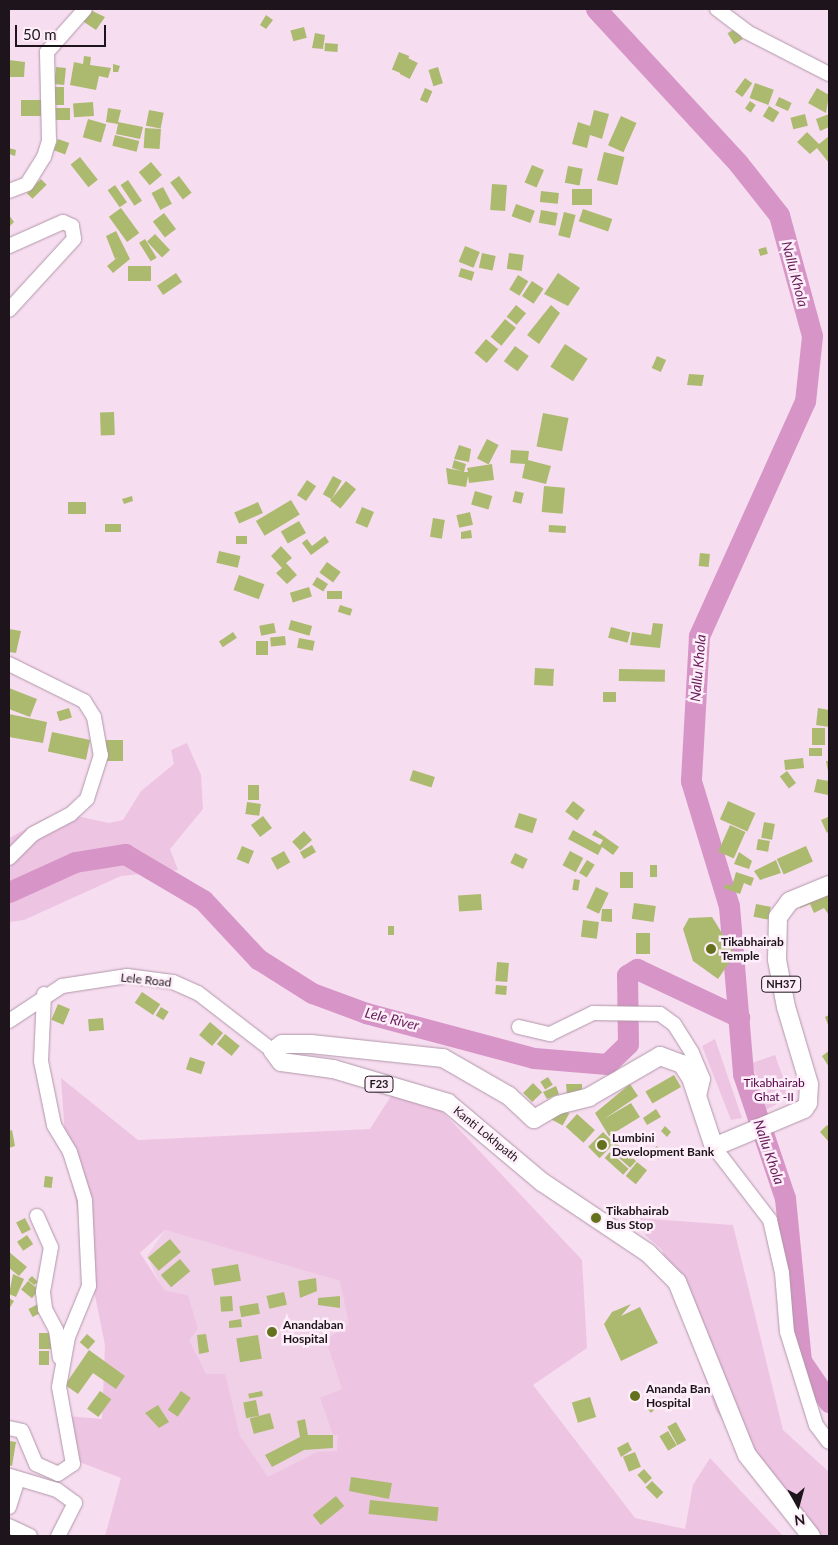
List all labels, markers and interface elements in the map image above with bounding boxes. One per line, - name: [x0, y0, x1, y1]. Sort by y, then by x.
- scale bar: [18, 15, 109, 47]
- text: 50 m: [23, 25, 57, 43]
- water label: Nallu Khola: [778, 239, 812, 309]
- water label: Nallu Khola: [687, 634, 709, 702]
- place label: Tikabhairab Temple: [721, 935, 784, 963]
- marker: Tikabhairab Temple: [705, 943, 717, 955]
- street label: Lele Road: [120, 970, 172, 990]
- road number: NH37: [761, 976, 801, 992]
- water label: Lele River: [363, 1004, 421, 1034]
- road number: F23: [364, 1076, 394, 1092]
- park label: Tikabhairab Ghat -II: [743, 1076, 805, 1104]
- street label: Kanti Lokhpath: [450, 1103, 522, 1165]
- water label: Nallu Khola: [750, 1117, 788, 1187]
- place label: Lumbini Development Bank: [612, 1131, 714, 1159]
- marker: Lumbini Development Bank: [596, 1139, 608, 1151]
- place label: Tikabhairab Bus Stop: [606, 1204, 669, 1232]
- marker: Tikabhairab Bus Stop: [590, 1212, 602, 1224]
- place label: Anandaban Hospital: [283, 1318, 344, 1346]
- marker: Anandaban Hospital: [265, 1325, 279, 1339]
- place label: Ananda Ban Hospital: [646, 1382, 710, 1410]
- marker: Ananda Ban Hospital: [628, 1389, 642, 1403]
- north arrow: [773, 1480, 823, 1530]
- text: N: [794, 1511, 806, 1529]

